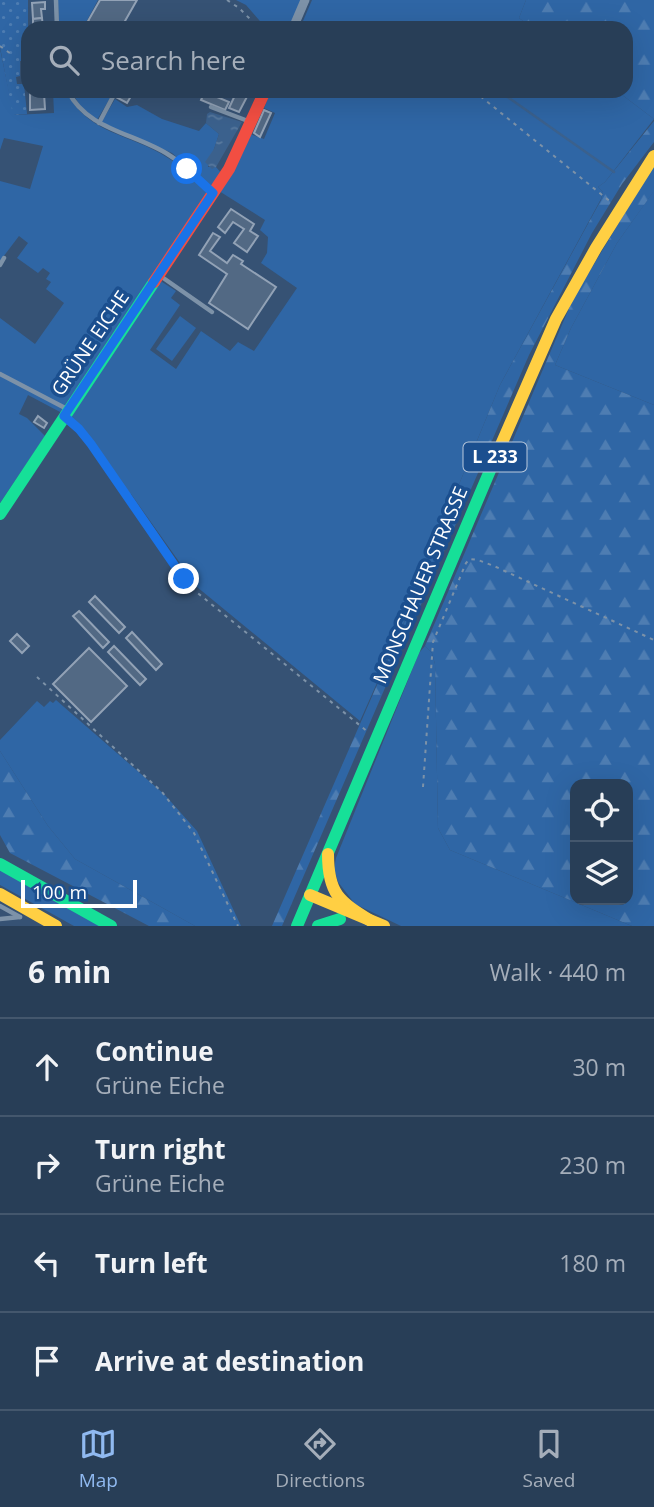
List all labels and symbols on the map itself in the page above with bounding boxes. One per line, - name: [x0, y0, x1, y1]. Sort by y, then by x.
- route start: [171, 153, 202, 184]
- street label: GRÜNE EICHE: [45, 285, 135, 401]
- road number: L 233: [463, 443, 526, 472]
- street label: MONSCHAUER STRASSE: [367, 482, 473, 688]
- route end: [168, 563, 199, 594]
- scale bar: [21, 877, 136, 909]

